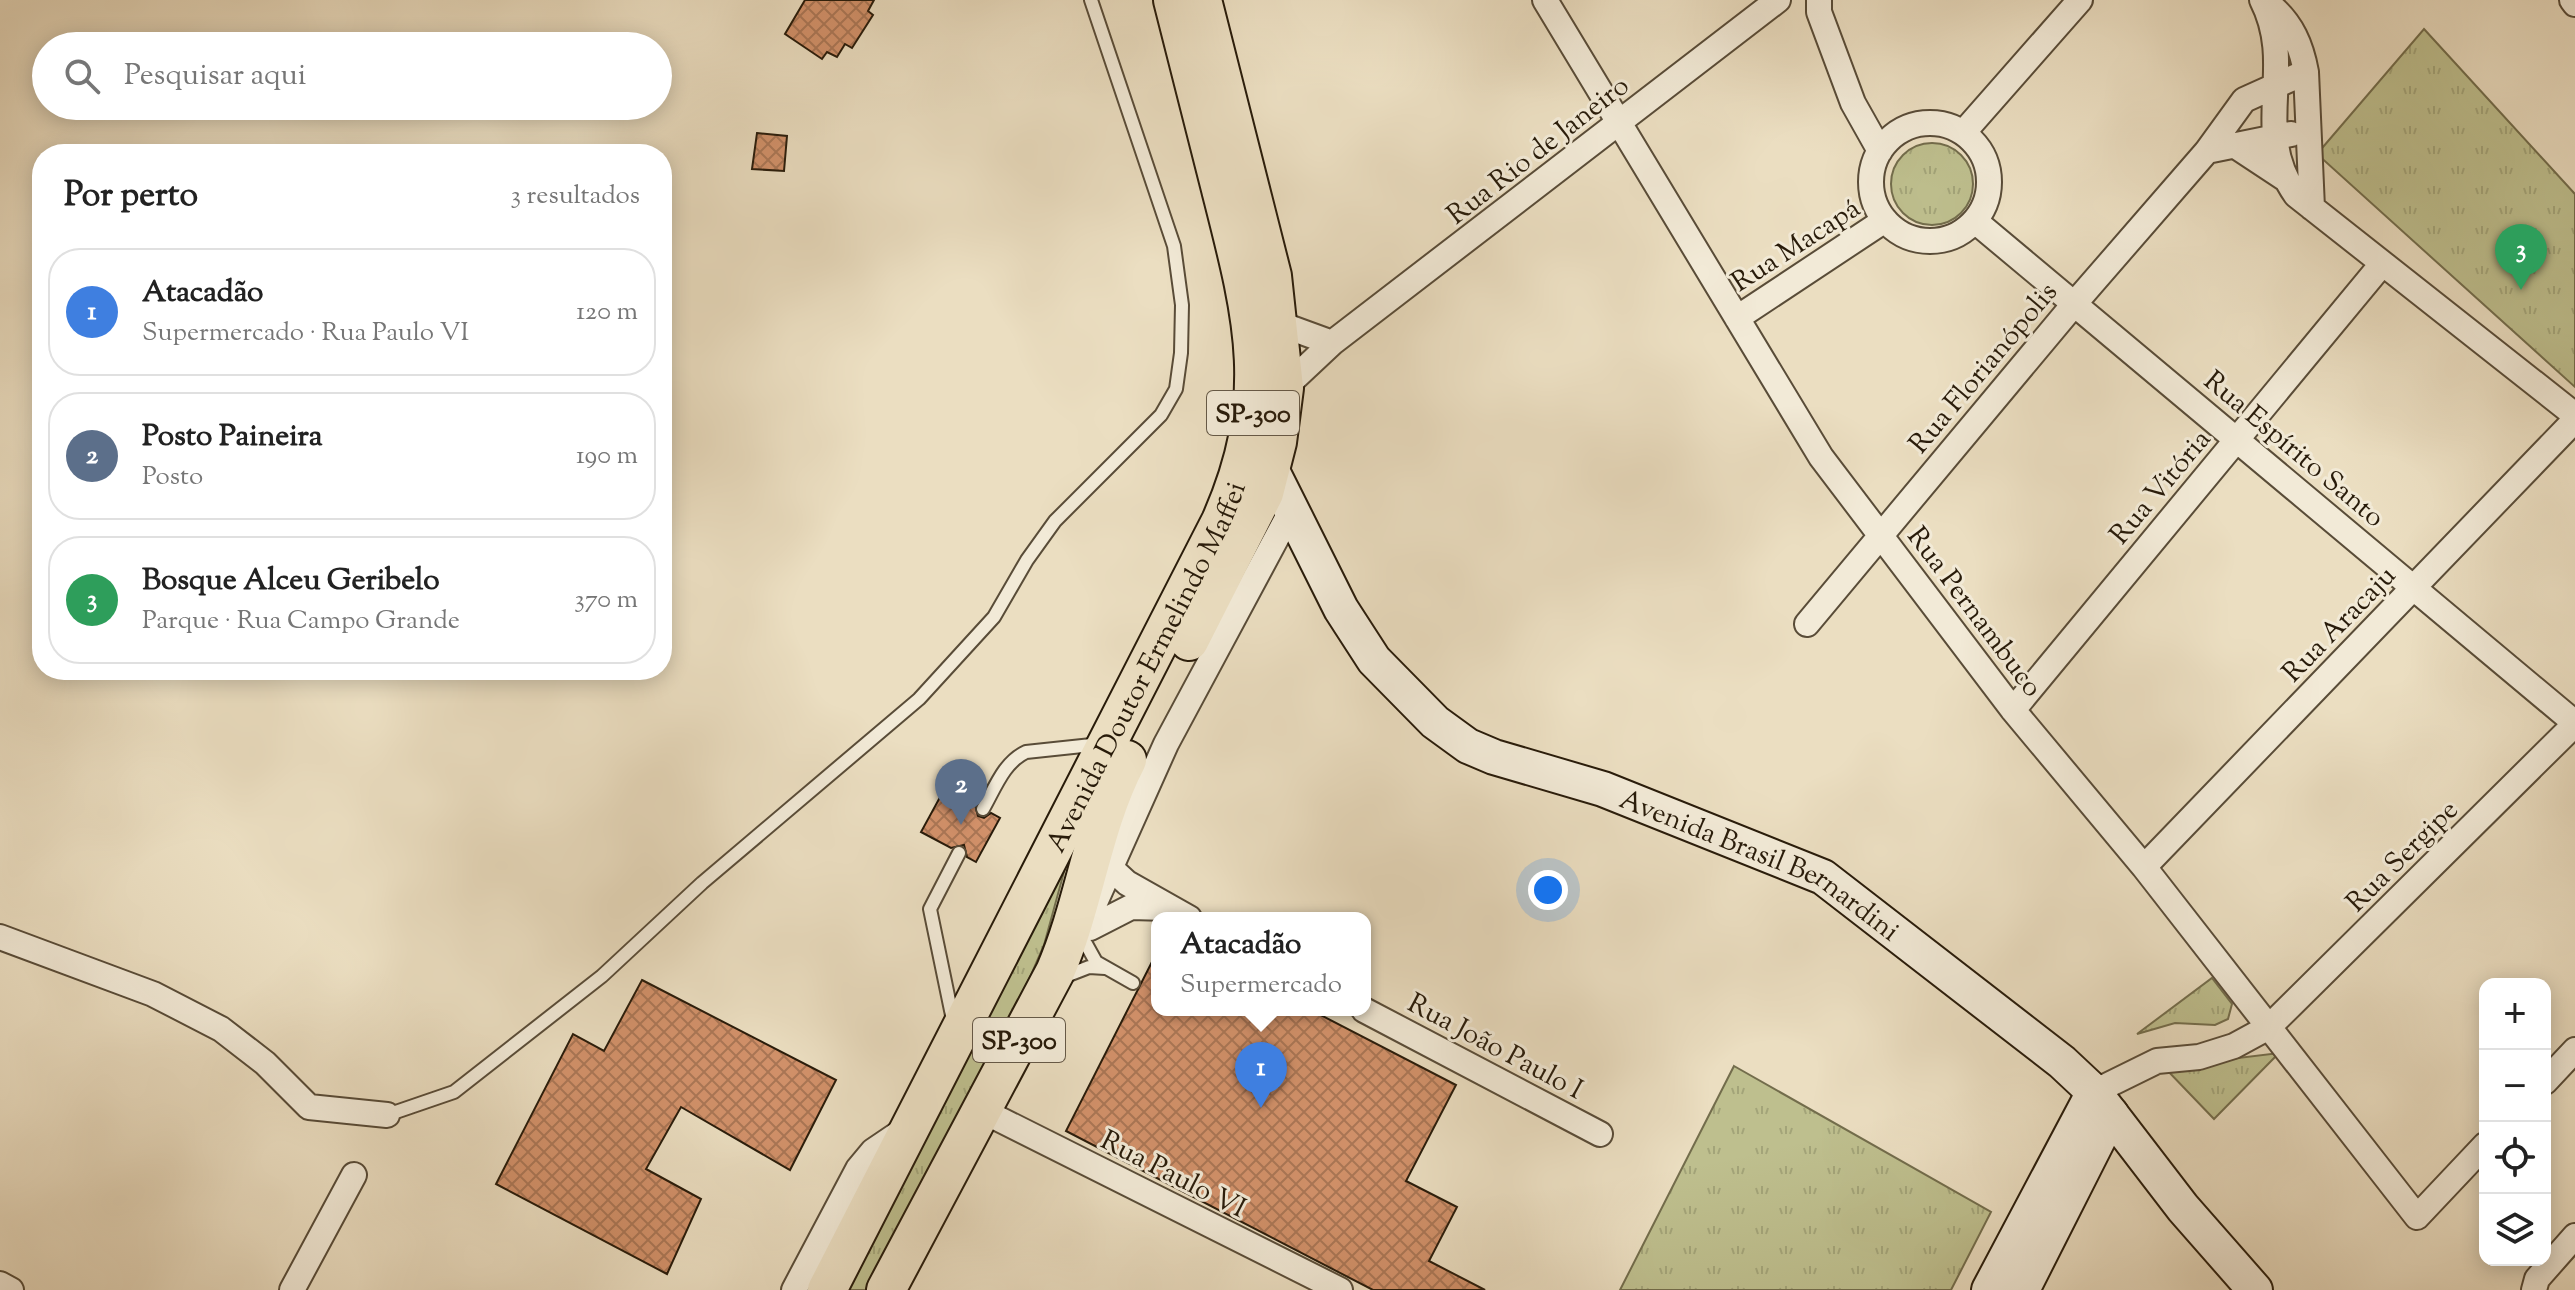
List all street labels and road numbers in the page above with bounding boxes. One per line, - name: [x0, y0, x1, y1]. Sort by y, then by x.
- street label: Rua Rio de Janeiro: [1439, 67, 1639, 235]
- street label: Rua Macapá: [1724, 190, 1869, 303]
- street label: Rua Florianópolis: [1901, 275, 2068, 463]
- street label: Rua Espírito Santo: [2194, 363, 2392, 538]
- road number: SP-300: [1207, 391, 1299, 435]
- street label: Rua Vitória: [2101, 422, 2221, 554]
- street label: Avenida Doutor Ermelindo Maffei: [1037, 477, 1258, 860]
- street label: Rua Pernambuco: [1896, 519, 2051, 706]
- street label: Rua Aracaju: [2274, 558, 2406, 692]
- street label: Avenida Brasil Bernardini: [1613, 781, 1907, 952]
- street label: Rua Sergipe: [2338, 792, 2468, 922]
- street label: Rua João Paulo I: [1400, 985, 1589, 1111]
- road number: SP-300: [973, 1018, 1065, 1062]
- street label: Rua Paulo VI: [1093, 1122, 1253, 1230]

